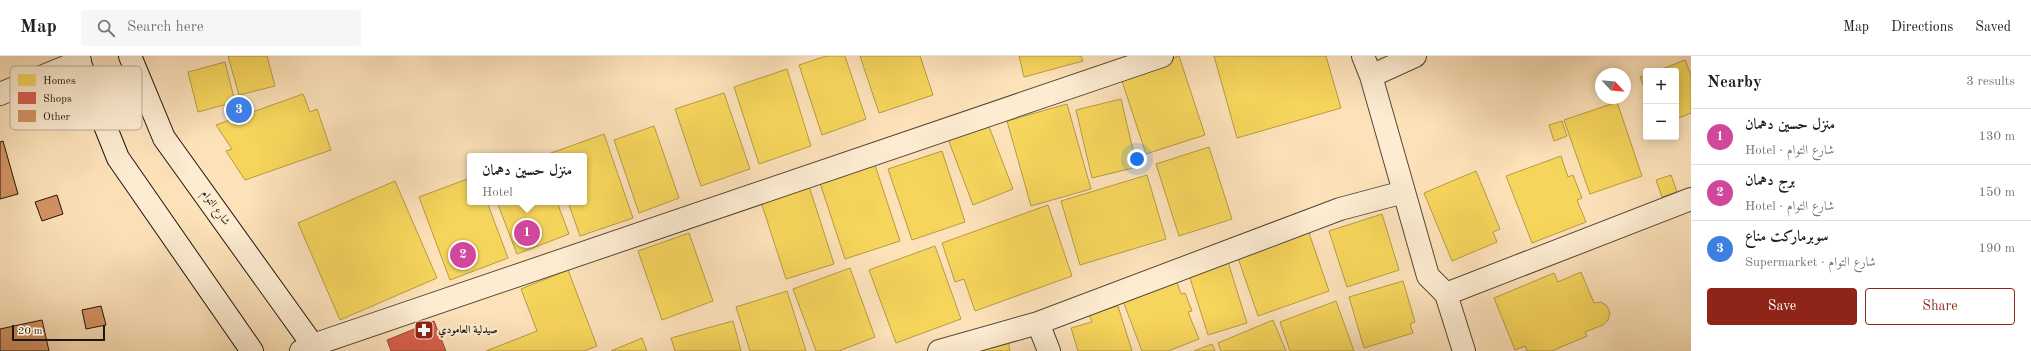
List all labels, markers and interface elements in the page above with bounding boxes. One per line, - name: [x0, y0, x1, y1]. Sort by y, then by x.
- search box: [81, 10, 361, 46]
- icon: search: [95, 17, 117, 39]
- text: Map: [20, 18, 57, 37]
- text: Search here: [127, 20, 204, 35]
- text: Map: [1843, 20, 1869, 34]
- text: Directions: [1891, 20, 1953, 34]
- text: Saved: [1975, 20, 2011, 34]
- legend: [10, 66, 142, 130]
- north arrow: [1595, 68, 1631, 104]
- map controls: [1643, 68, 1679, 140]
- button: +: [1643, 68, 1679, 104]
- text: Nearby: [1707, 74, 1762, 91]
- text: 3 results: [1966, 75, 2015, 88]
- text: Homes: [43, 76, 76, 87]
- text: Shops: [43, 94, 72, 105]
- pin: 3: [226, 95, 252, 125]
- button: −: [1643, 104, 1679, 140]
- text: Other: [43, 112, 71, 123]
- text: منزل حسين دهمان: [1745, 118, 1835, 133]
- text: 1: [1716, 130, 1724, 143]
- text: 130 m: [1978, 130, 2015, 143]
- text: Hotel · شارع التوام: [1745, 144, 1834, 157]
- your location: [1127, 149, 1147, 169]
- popup: [467, 153, 587, 205]
- text: منزل حسين دهمان: [482, 164, 572, 179]
- text: برج دهمان: [1745, 174, 1795, 189]
- text: Hotel: [482, 186, 513, 199]
- text: 2: [1716, 186, 1724, 199]
- text: 150 m: [1978, 186, 2015, 199]
- street label: شارع التوام: [196, 188, 231, 229]
- text: Hotel · شارع التوام: [1745, 200, 1834, 213]
- pin: 1: [514, 218, 540, 248]
- text: سوبرماركت مناع: [1745, 230, 1829, 245]
- pin: 2: [450, 240, 476, 270]
- text: 3: [1716, 242, 1724, 255]
- text: 190 m: [1978, 242, 2015, 255]
- text: Supermarket · شارع التوام: [1745, 256, 1876, 269]
- button: Save: [1707, 288, 1857, 325]
- button: Share: [1865, 288, 2015, 325]
- pharmacy icon: صيدلية العامودي: [413, 319, 435, 341]
- scale bar: [12, 323, 105, 342]
- place label: صيدلية العامودي: [438, 324, 498, 338]
- text: 20 m: [18, 326, 43, 337]

